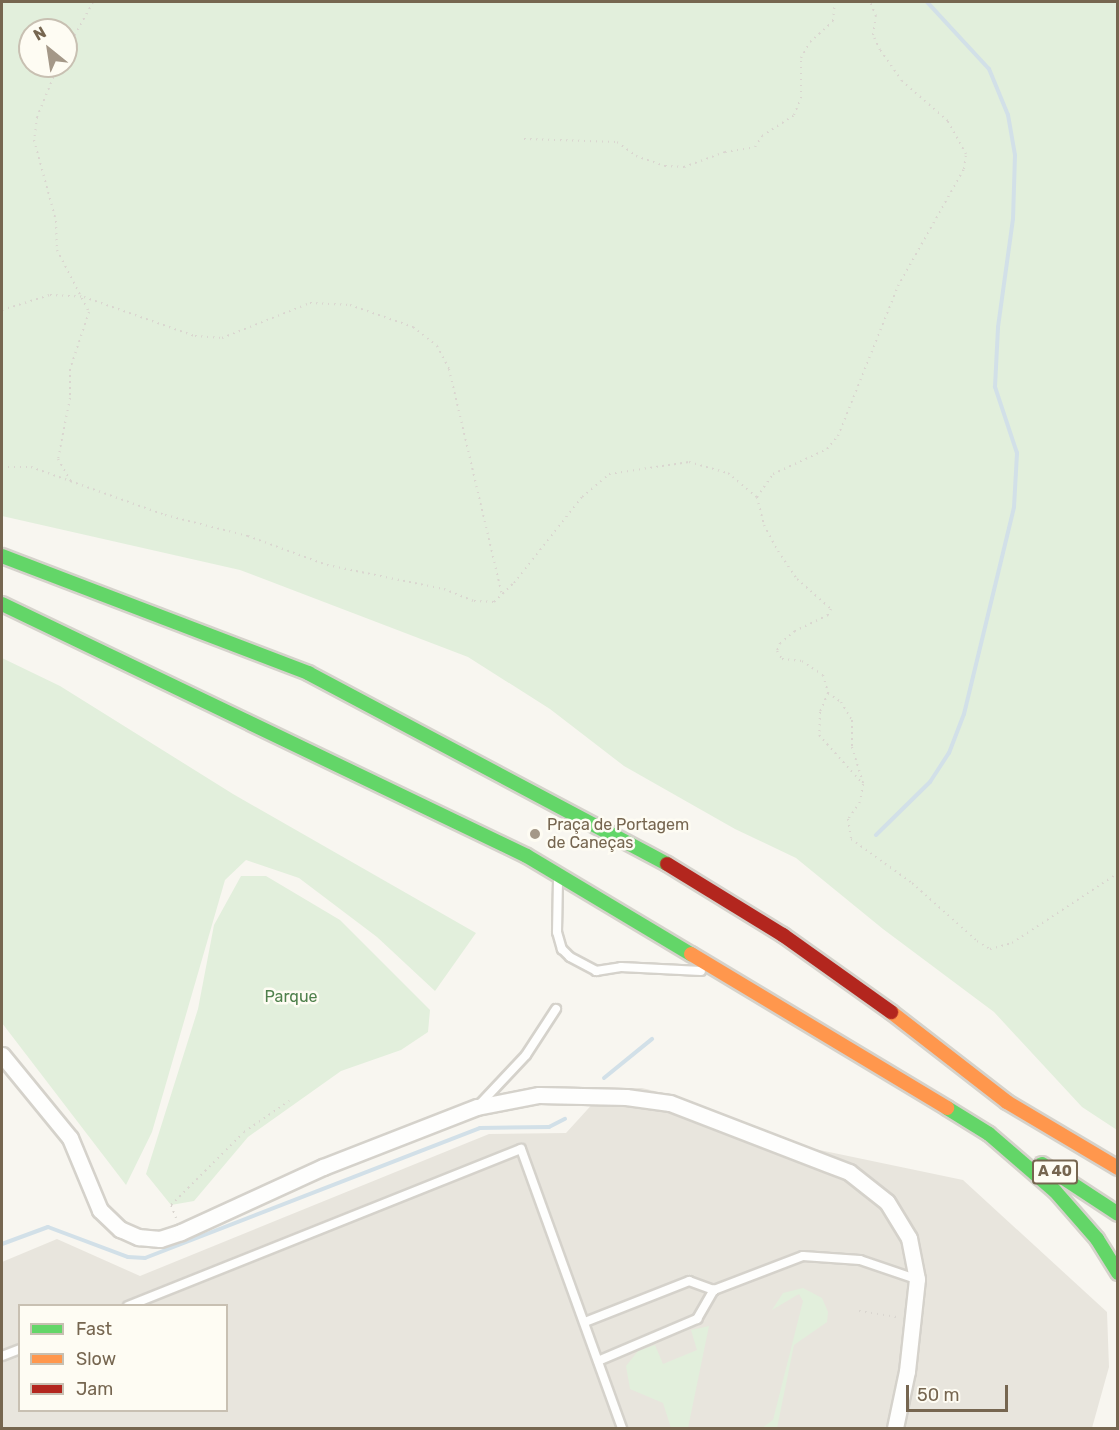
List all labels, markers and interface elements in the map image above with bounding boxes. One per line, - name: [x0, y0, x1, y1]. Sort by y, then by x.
- north arrow: [18, 18, 78, 78]
- text: N: [30, 23, 49, 45]
- place label: Praça de Portagem de Caneças: [547, 815, 689, 853]
- marker: Praça de Portagem de Caneças: [528, 827, 542, 841]
- park label: Parque: [265, 987, 317, 1007]
- road number: A 40: [1031, 1160, 1079, 1184]
- legend: [18, 1304, 228, 1412]
- text: Fast: [76, 1318, 112, 1340]
- text: Slow: [76, 1348, 116, 1370]
- scale bar: [909, 1373, 1011, 1411]
- text: Jam: [76, 1378, 113, 1400]
- text: 50 m: [917, 1384, 960, 1406]

